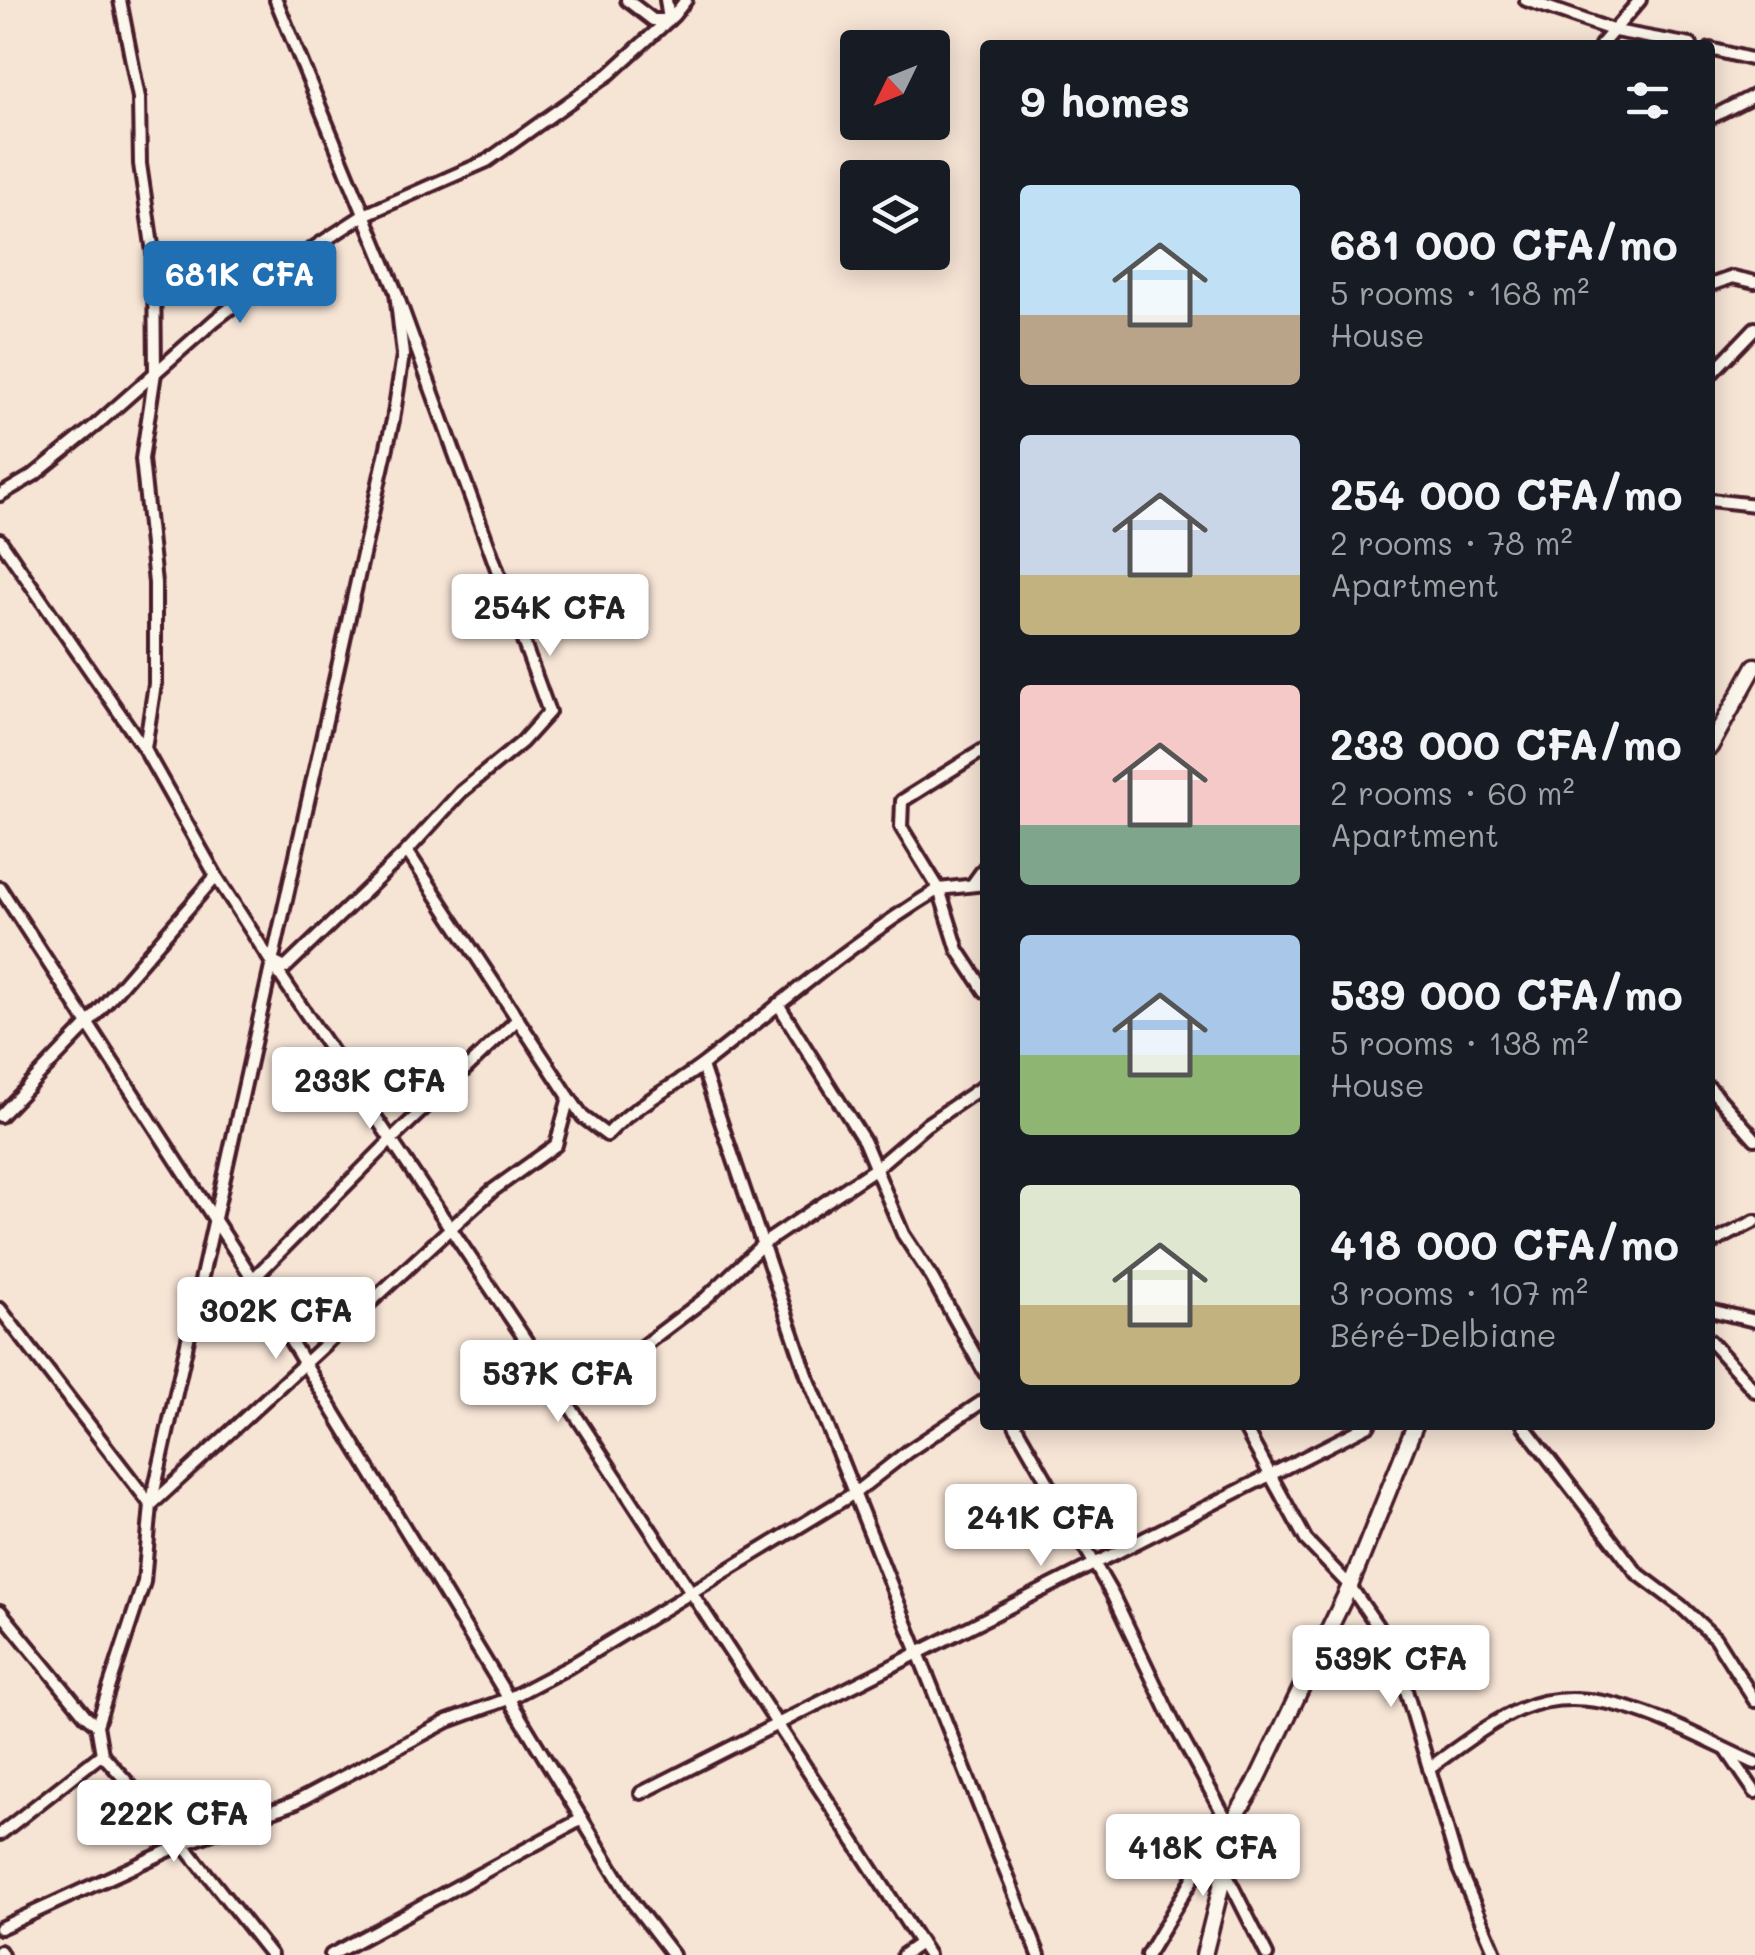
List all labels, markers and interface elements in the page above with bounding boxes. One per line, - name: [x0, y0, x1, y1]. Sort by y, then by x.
- north arrow: [840, 30, 950, 140]
- map controls: [840, 30, 950, 270]
- text: 9 homes: [1020, 73, 1190, 128]
- icon: filters: [1620, 73, 1675, 128]
- button: layers: [840, 160, 950, 270]
- text: 681 000 CFA/mo: [1330, 216, 1678, 271]
- icon: home: [1100, 225, 1220, 345]
- pin: 681K CFA: [137, 241, 343, 326]
- text: 681K CFA: [165, 252, 315, 294]
- text: 5 rooms · 168 m²: [1330, 271, 1589, 313]
- text: House: [1330, 313, 1425, 355]
- text: 254 000 CFA/mo: [1330, 466, 1682, 521]
- icon: home: [1100, 475, 1220, 595]
- text: 2 rooms · 78 m²: [1330, 521, 1573, 563]
- text: Apartment: [1330, 563, 1499, 605]
- pin: 254K CFA: [447, 574, 653, 659]
- text: 254K CFA: [474, 585, 626, 627]
- text: 233 000 CFA/mo: [1330, 716, 1682, 771]
- icon: home: [1100, 725, 1220, 845]
- text: 2 rooms · 60 m²: [1330, 771, 1574, 813]
- text: Apartment: [1330, 813, 1499, 855]
- text: 539 000 CFA/mo: [1330, 966, 1683, 1021]
- icon: home: [1100, 975, 1220, 1095]
- text: 5 rooms · 138 m²: [1330, 1021, 1589, 1063]
- pin: 233K CFA: [267, 1047, 473, 1132]
- text: 233K CFA: [294, 1058, 446, 1100]
- text: House: [1330, 1063, 1425, 1105]
- text: 418 000 CFA/mo: [1330, 1216, 1679, 1271]
- icon: home: [1100, 1225, 1220, 1345]
- text: 3 rooms · 107 m²: [1330, 1271, 1588, 1313]
- pin: 302K CFA: [173, 1277, 379, 1362]
- text: 302K CFA: [199, 1288, 353, 1330]
- text: Béré-Delbiane: [1330, 1313, 1557, 1355]
- pin: 537K CFA: [455, 1340, 661, 1425]
- text: 537K CFA: [482, 1351, 634, 1393]
- pin: 241K CFA: [938, 1484, 1144, 1569]
- text: 241K CFA: [967, 1495, 1115, 1537]
- pin: 539K CFA: [1288, 1625, 1494, 1710]
- text: 539K CFA: [1314, 1636, 1468, 1678]
- pin: 222K CFA: [71, 1780, 277, 1865]
- text: 222K CFA: [99, 1791, 249, 1833]
- pin: 418K CFA: [1100, 1814, 1306, 1899]
- text: 418K CFA: [1128, 1825, 1278, 1867]

